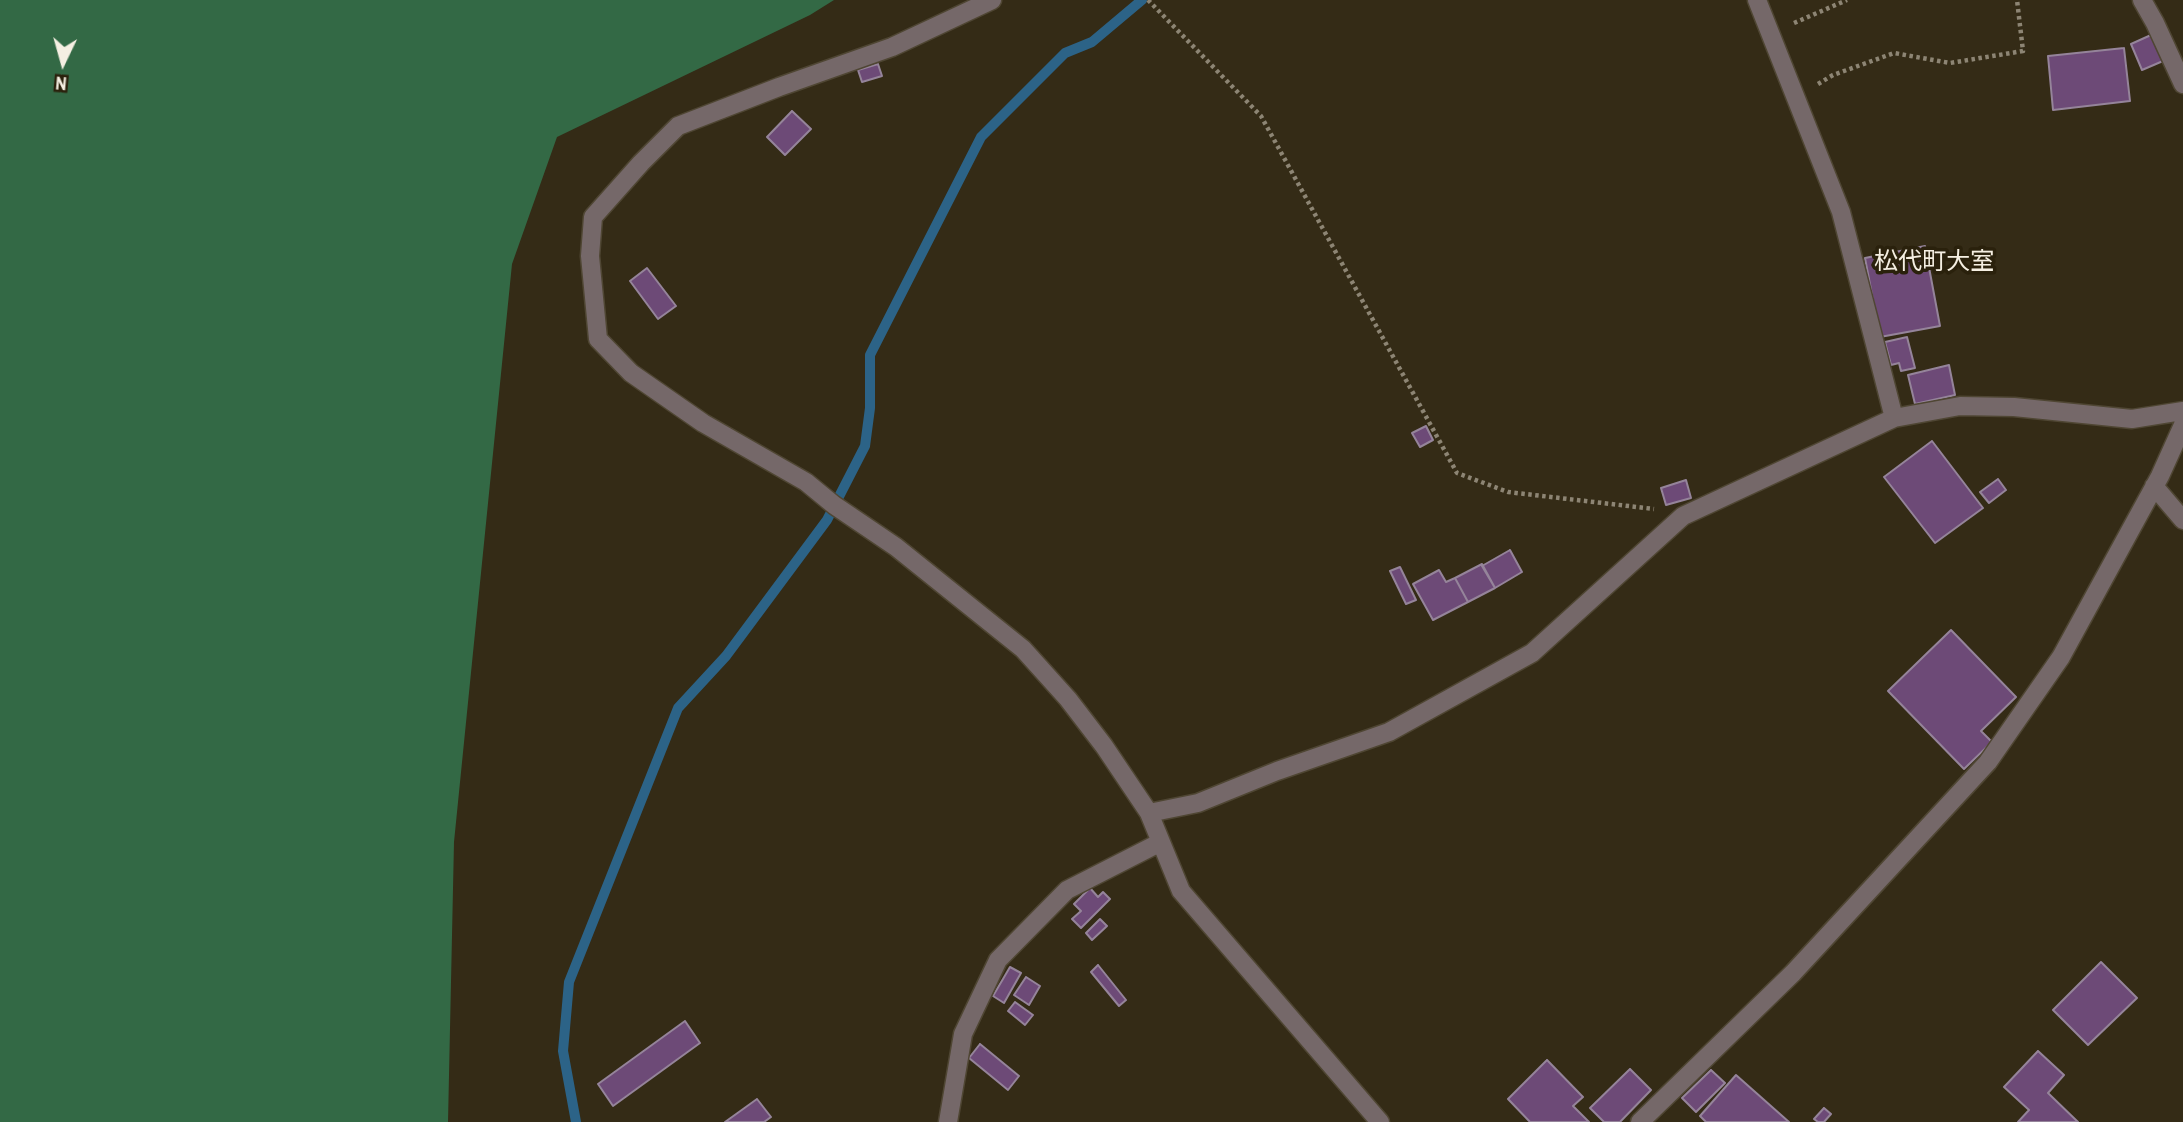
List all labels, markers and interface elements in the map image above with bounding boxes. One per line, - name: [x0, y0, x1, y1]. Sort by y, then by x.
- north arrow: [28, 28, 98, 98]
- text: N: [54, 70, 68, 97]
- district label: 松代町大室: [1874, 249, 1994, 277]

